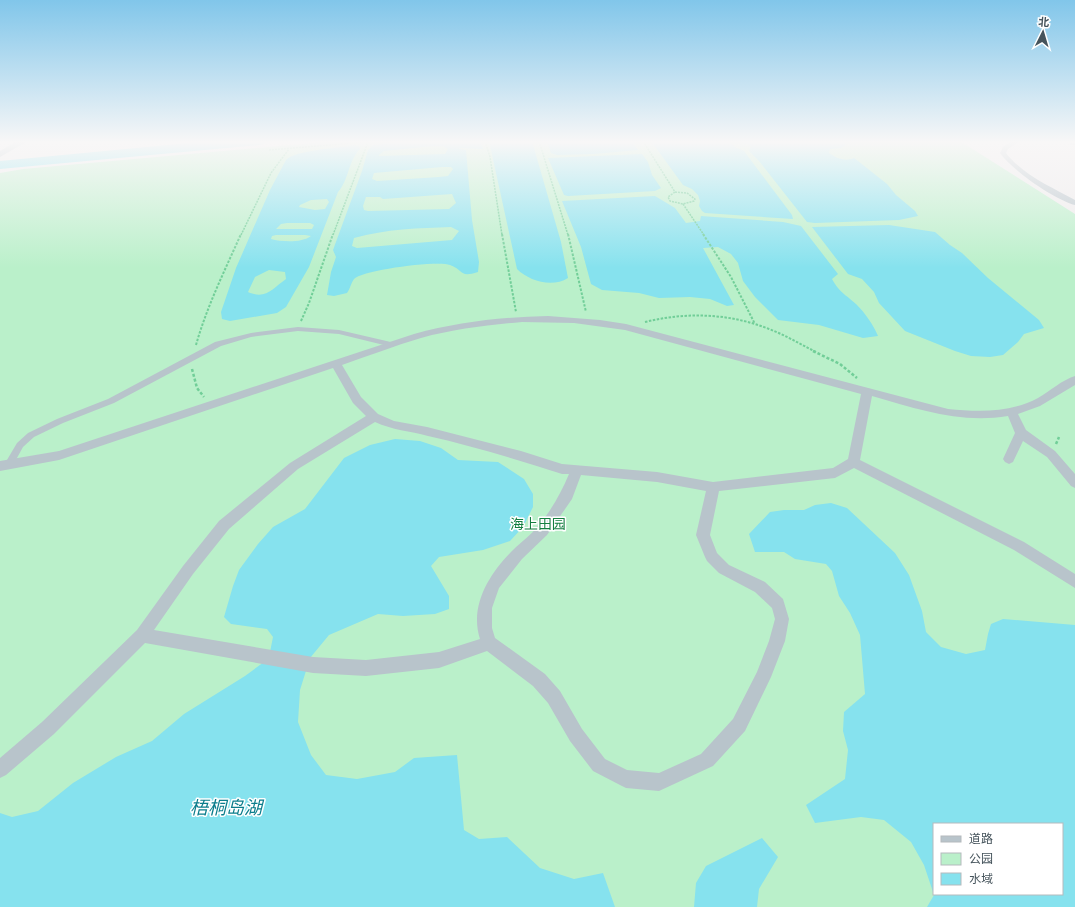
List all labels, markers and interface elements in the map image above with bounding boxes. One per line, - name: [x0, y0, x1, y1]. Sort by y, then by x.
- north arrow: [1023, 12, 1063, 52]
- text: 北: [1038, 15, 1050, 29]
- park label: 海上田园: [510, 515, 566, 533]
- water label: 梧桐岛湖: [190, 796, 265, 819]
- legend: [933, 823, 1063, 895]
- text: 道路: [969, 831, 993, 846]
- text: 公园: [969, 851, 993, 866]
- text: 水域: [969, 871, 993, 886]

